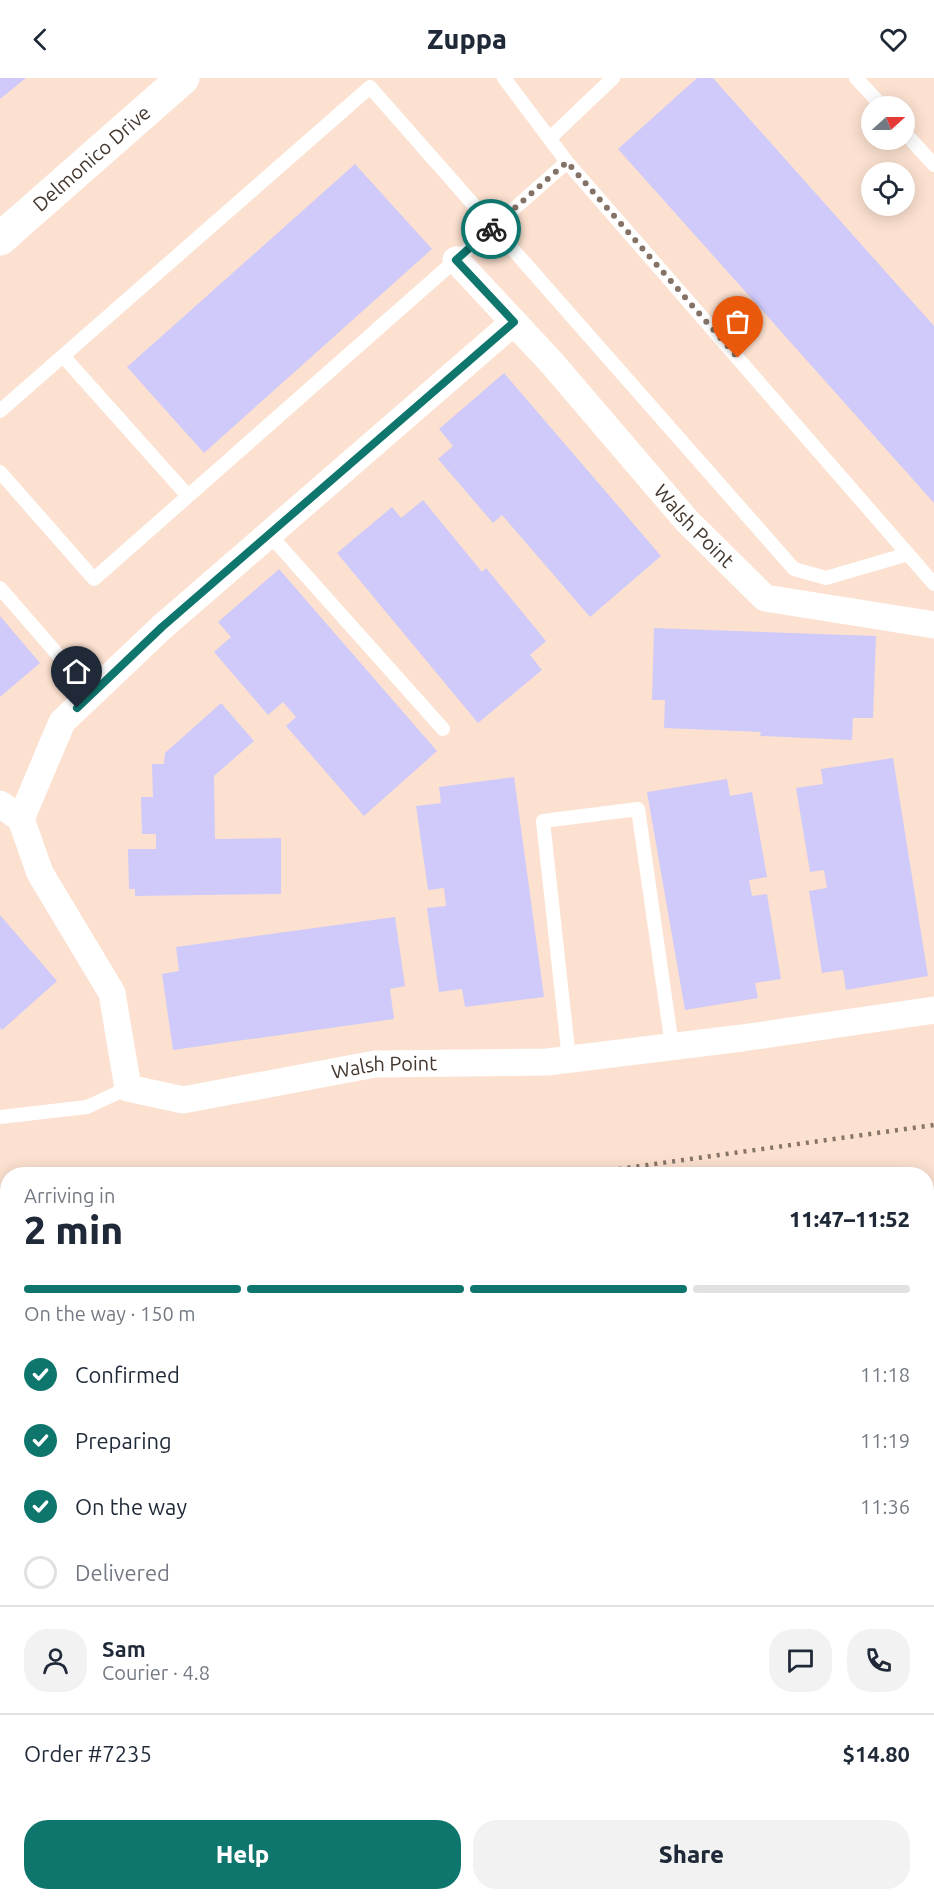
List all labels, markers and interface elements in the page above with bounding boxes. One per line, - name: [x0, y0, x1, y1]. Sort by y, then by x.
- icon: back: [24, 23, 57, 56]
- icon: heart: [877, 23, 910, 56]
- text: Zuppa: [427, 24, 507, 54]
- north arrow: [861, 96, 915, 150]
- map controls: [861, 96, 915, 216]
- street label: Delmonico Drive: [28, 100, 155, 216]
- button: locate: [861, 162, 915, 216]
- courier: [461, 199, 521, 259]
- icon: bike: [475, 213, 508, 246]
- pin: [712, 296, 763, 358]
- icon: bag: [721, 305, 754, 338]
- street label: Walsh Point: [650, 479, 739, 572]
- pin: [51, 646, 102, 708]
- icon: home: [60, 655, 93, 688]
- street label: Walsh Point: [330, 1051, 437, 1083]
- text: Arriving in: [24, 1184, 115, 1207]
- text: 11:47–11:52: [789, 1206, 910, 1231]
- text: 2 min: [24, 1208, 123, 1251]
- text: On the way · 150 m: [24, 1302, 196, 1325]
- icon: check: [24, 1358, 57, 1391]
- text: Confirmed: [75, 1362, 180, 1387]
- text: 11:18: [860, 1363, 910, 1386]
- icon: check: [24, 1424, 57, 1457]
- text: Preparing: [75, 1428, 172, 1453]
- text: 11:19: [860, 1429, 910, 1452]
- icon: check: [24, 1490, 57, 1523]
- text: On the way: [75, 1494, 187, 1519]
- text: 11:36: [860, 1495, 910, 1518]
- text: Delivered: [75, 1560, 170, 1585]
- button: person: [24, 1629, 87, 1692]
- button: chat: [769, 1629, 832, 1692]
- button: phone: [847, 1629, 910, 1692]
- text: Sam: [102, 1636, 146, 1661]
- text: Courier · 4.8: [102, 1661, 210, 1684]
- text: Order #7235: [24, 1741, 152, 1766]
- text: $14.80: [843, 1741, 910, 1766]
- button: Help: [24, 1820, 461, 1889]
- button: Share: [473, 1820, 910, 1889]

